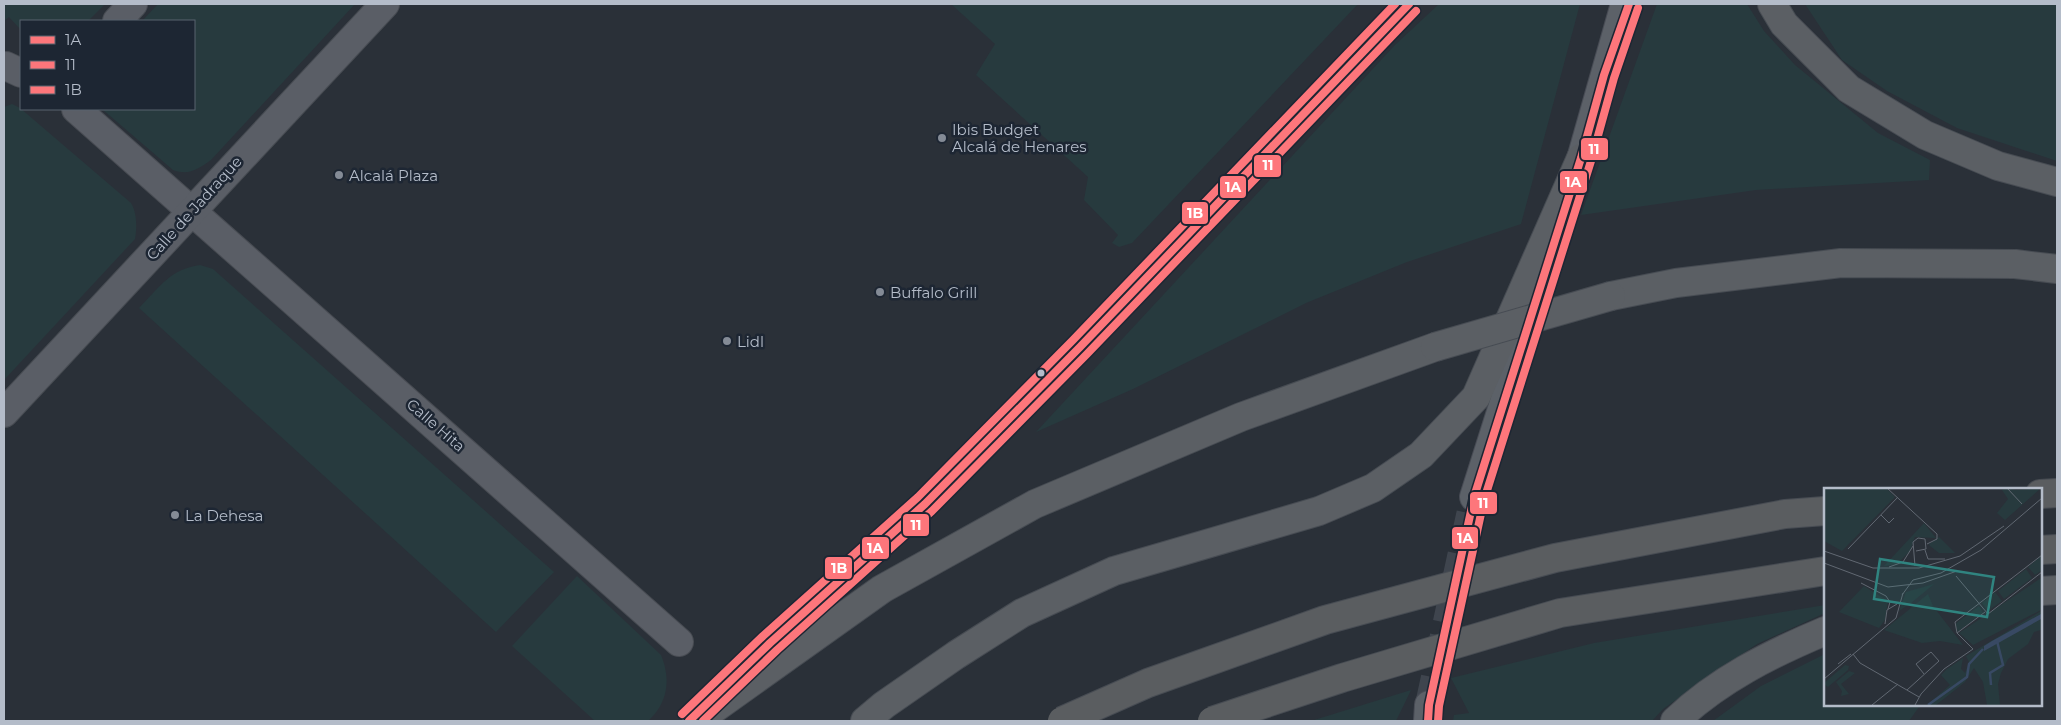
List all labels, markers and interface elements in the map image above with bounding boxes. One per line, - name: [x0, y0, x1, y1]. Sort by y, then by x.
- legend: [20, 20, 195, 110]
- text: 1A: [65, 30, 81, 49]
- text: 11: [65, 55, 76, 74]
- text: 1B: [65, 80, 82, 99]
- place label: Ibis Budget Alcalá de Henares: [952, 120, 1087, 156]
- marker: Ibis Budget Alcalá de Henares: [936, 132, 948, 144]
- line badge: 11: [1580, 137, 1609, 161]
- text: 11: [1589, 140, 1599, 158]
- street label: Calle de Jadraque: [142, 152, 246, 264]
- line badge: 11: [1253, 154, 1282, 178]
- text: 11: [1263, 156, 1273, 174]
- place label: Alcalá Plaza: [349, 166, 438, 185]
- marker: Alcalá Plaza: [333, 169, 345, 181]
- line badge: 1A: [1559, 170, 1588, 194]
- text: 1A: [1565, 173, 1581, 191]
- line badge: 1A: [1219, 175, 1247, 199]
- text: 1A: [1225, 178, 1241, 196]
- line badge: 1B: [1181, 201, 1209, 225]
- text: 1B: [1187, 204, 1203, 222]
- place label: Buffalo Grill: [890, 283, 977, 302]
- marker: Buffalo Grill: [874, 286, 886, 298]
- place label: Lidl: [737, 332, 764, 351]
- marker: Lidl: [721, 335, 733, 347]
- unlabelled marker: [1036, 368, 1046, 378]
- street label: Calle Hita: [403, 394, 469, 456]
- inset map: [1824, 488, 2041, 705]
- line badge: 11: [1469, 491, 1498, 515]
- text: 11: [1478, 494, 1488, 512]
- place label: La Dehesa: [185, 506, 263, 525]
- marker: La Dehesa: [169, 509, 181, 521]
- line badge: 11: [902, 513, 930, 537]
- text: 11: [911, 516, 921, 534]
- line badge: 1A: [1451, 526, 1479, 550]
- text: 1A: [1457, 529, 1473, 547]
- line badge: 1A: [861, 536, 890, 560]
- text: 1A: [867, 539, 883, 557]
- line badge: 1B: [824, 556, 853, 580]
- text: 1B: [831, 559, 847, 577]

